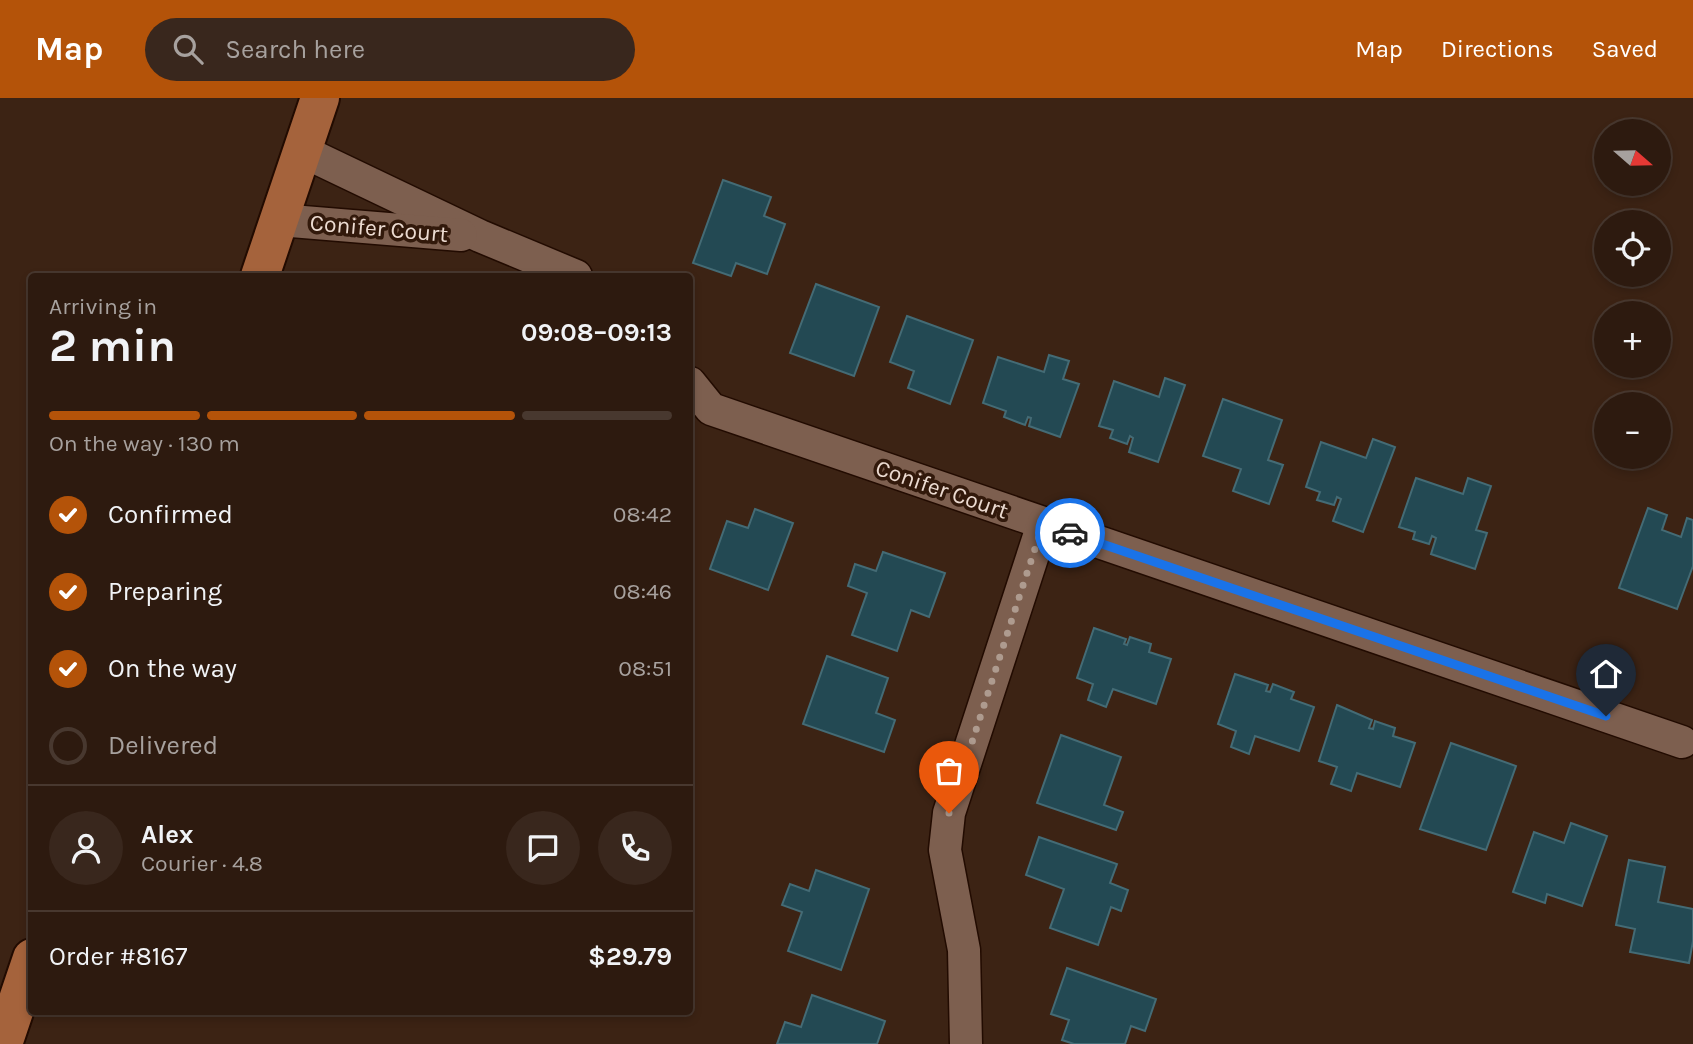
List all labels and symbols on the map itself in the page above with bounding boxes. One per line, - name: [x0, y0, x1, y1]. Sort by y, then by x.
- north arrow: [1594, 119, 1671, 196]
- street label: Conifer Court: [309, 209, 449, 248]
- street label: Conifer Court: [872, 454, 1012, 525]
- courier: [1035, 498, 1105, 568]
- pin: [1576, 644, 1636, 716]
- pin: [919, 741, 979, 813]

